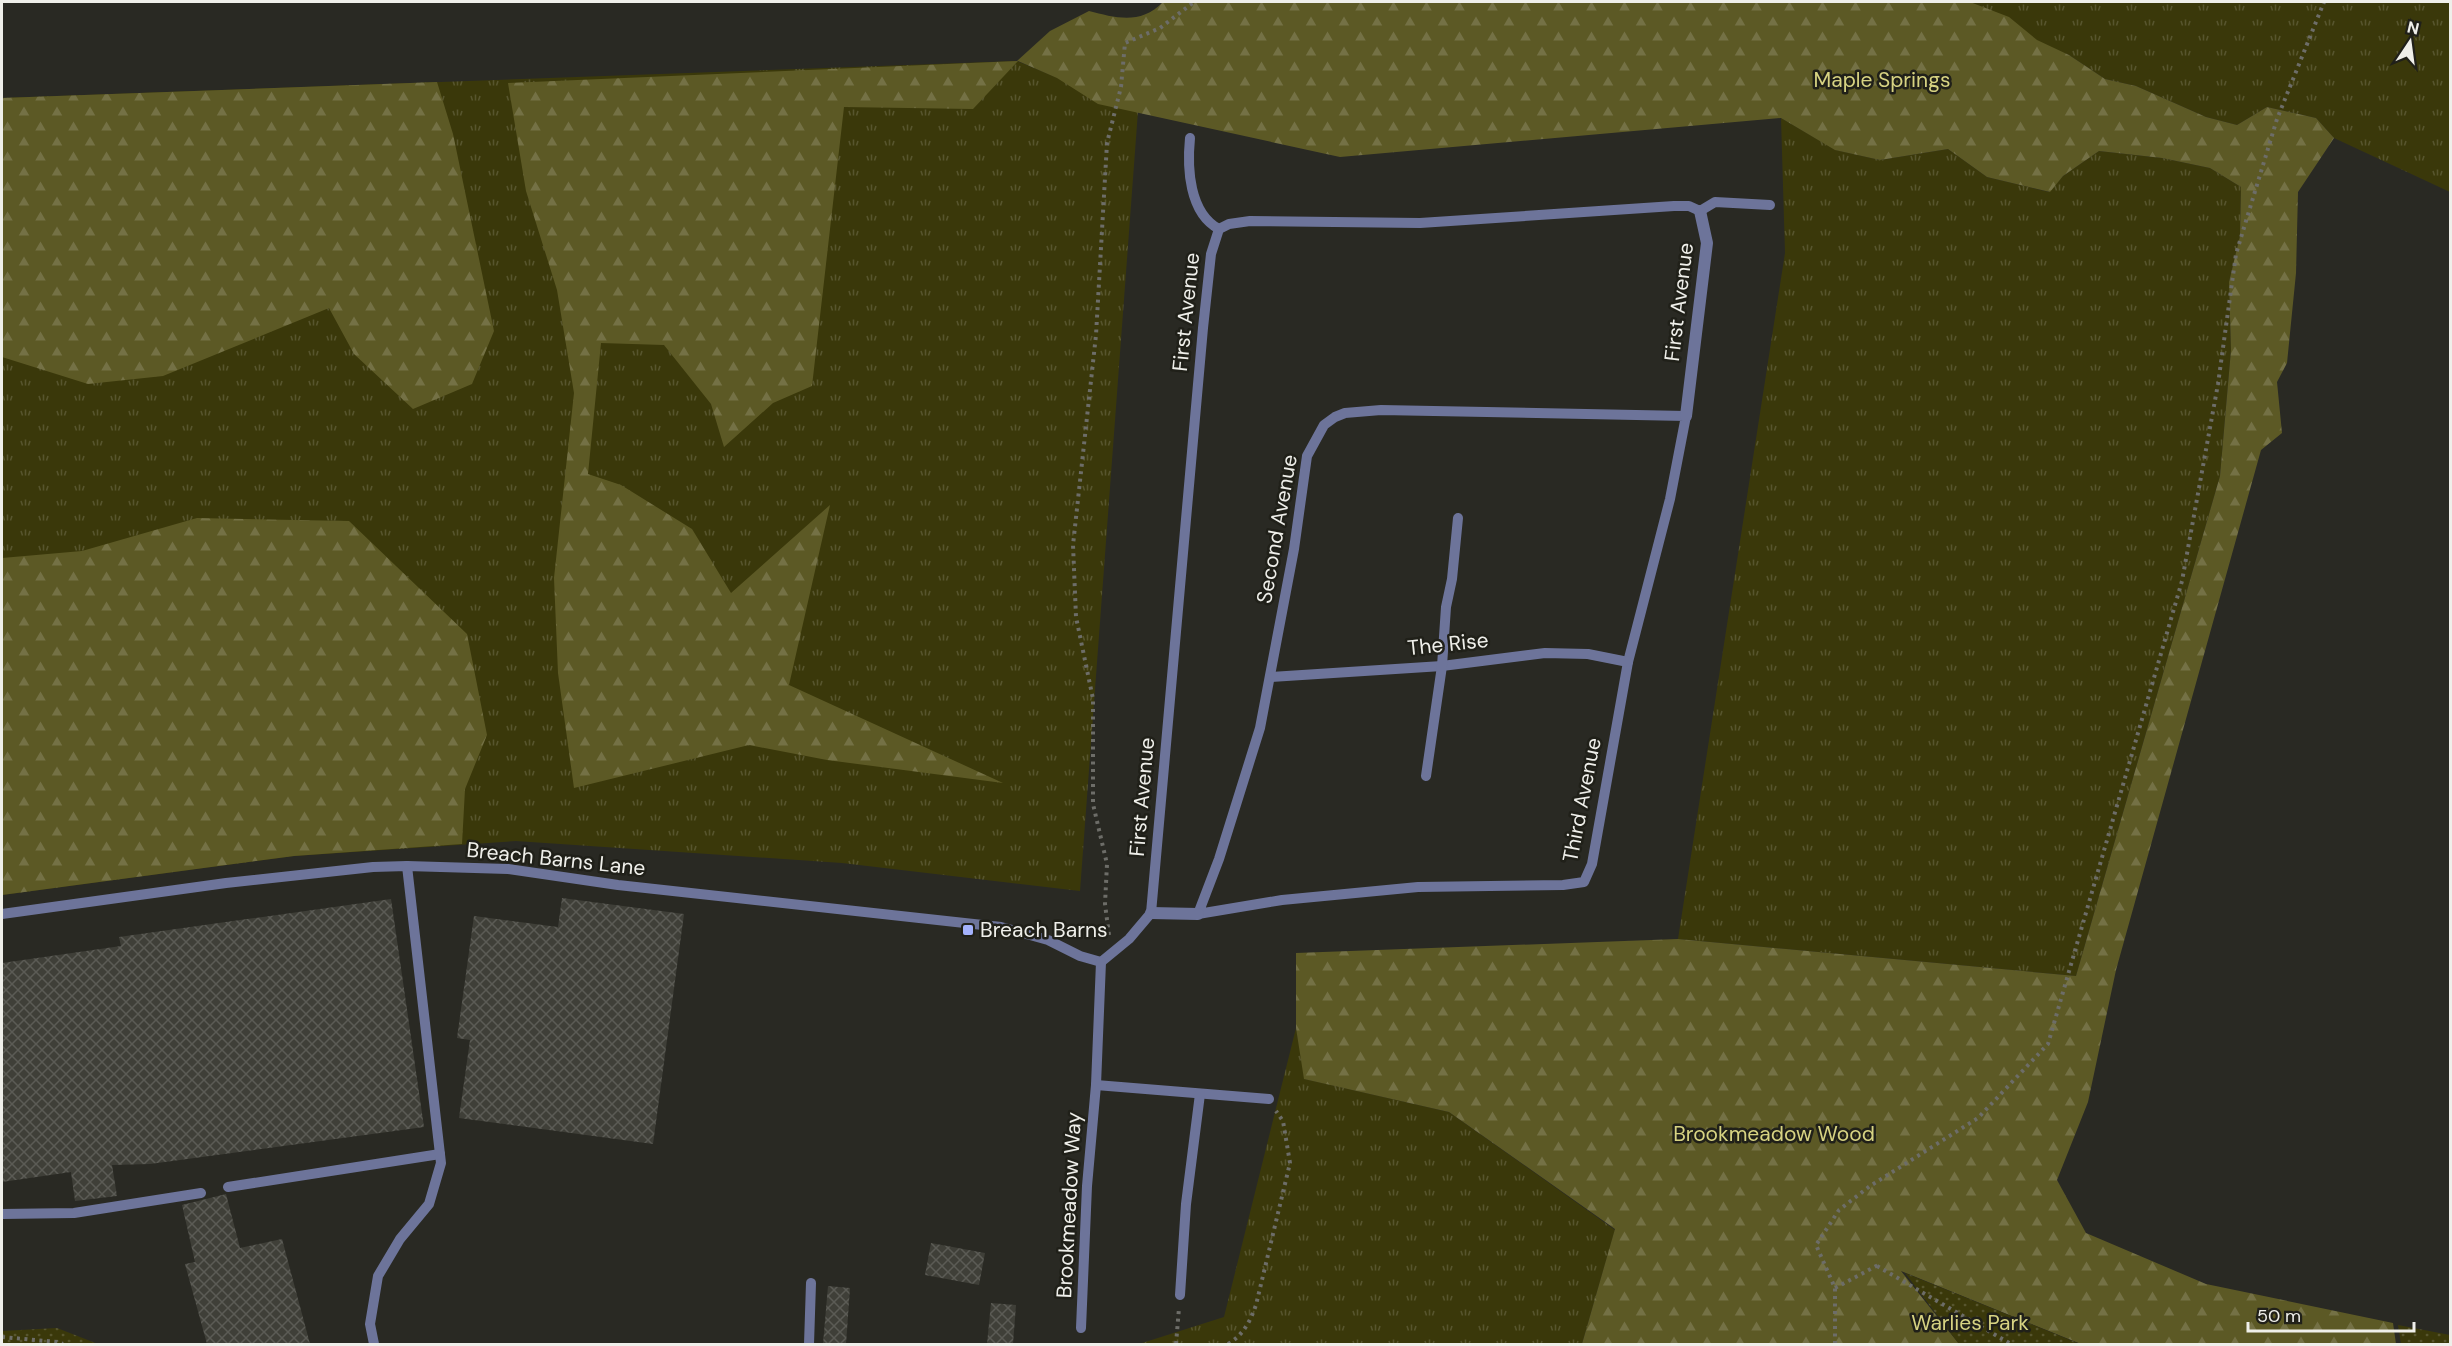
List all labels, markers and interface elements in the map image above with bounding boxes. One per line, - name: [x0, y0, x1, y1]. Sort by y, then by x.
- north arrow: [2380, 12, 2440, 72]
- text: N: [2405, 16, 2421, 39]
- park label: Maple Springs: [1814, 66, 1950, 94]
- street label: First Avenue: [1658, 241, 1700, 363]
- street label: First Avenue: [1166, 251, 1206, 373]
- street label: Second Avenue: [1250, 452, 1304, 606]
- street label: The Rise: [1406, 626, 1490, 662]
- street label: Third Avenue: [1556, 735, 1608, 865]
- street label: First Avenue: [1123, 736, 1161, 858]
- street label: Breach Barns Lane: [465, 836, 647, 882]
- place label: Breach Barns: [980, 916, 1108, 944]
- marker: Breach Barns: [961, 923, 975, 937]
- street label: Brookmeadow Way: [1050, 1111, 1088, 1299]
- park label: Brookmeadow Wood: [1673, 1120, 1875, 1148]
- scale bar: [2248, 1295, 2414, 1333]
- text: 50 m: [2257, 1304, 2301, 1328]
- park label: Warlies Park: [1911, 1309, 2029, 1337]

